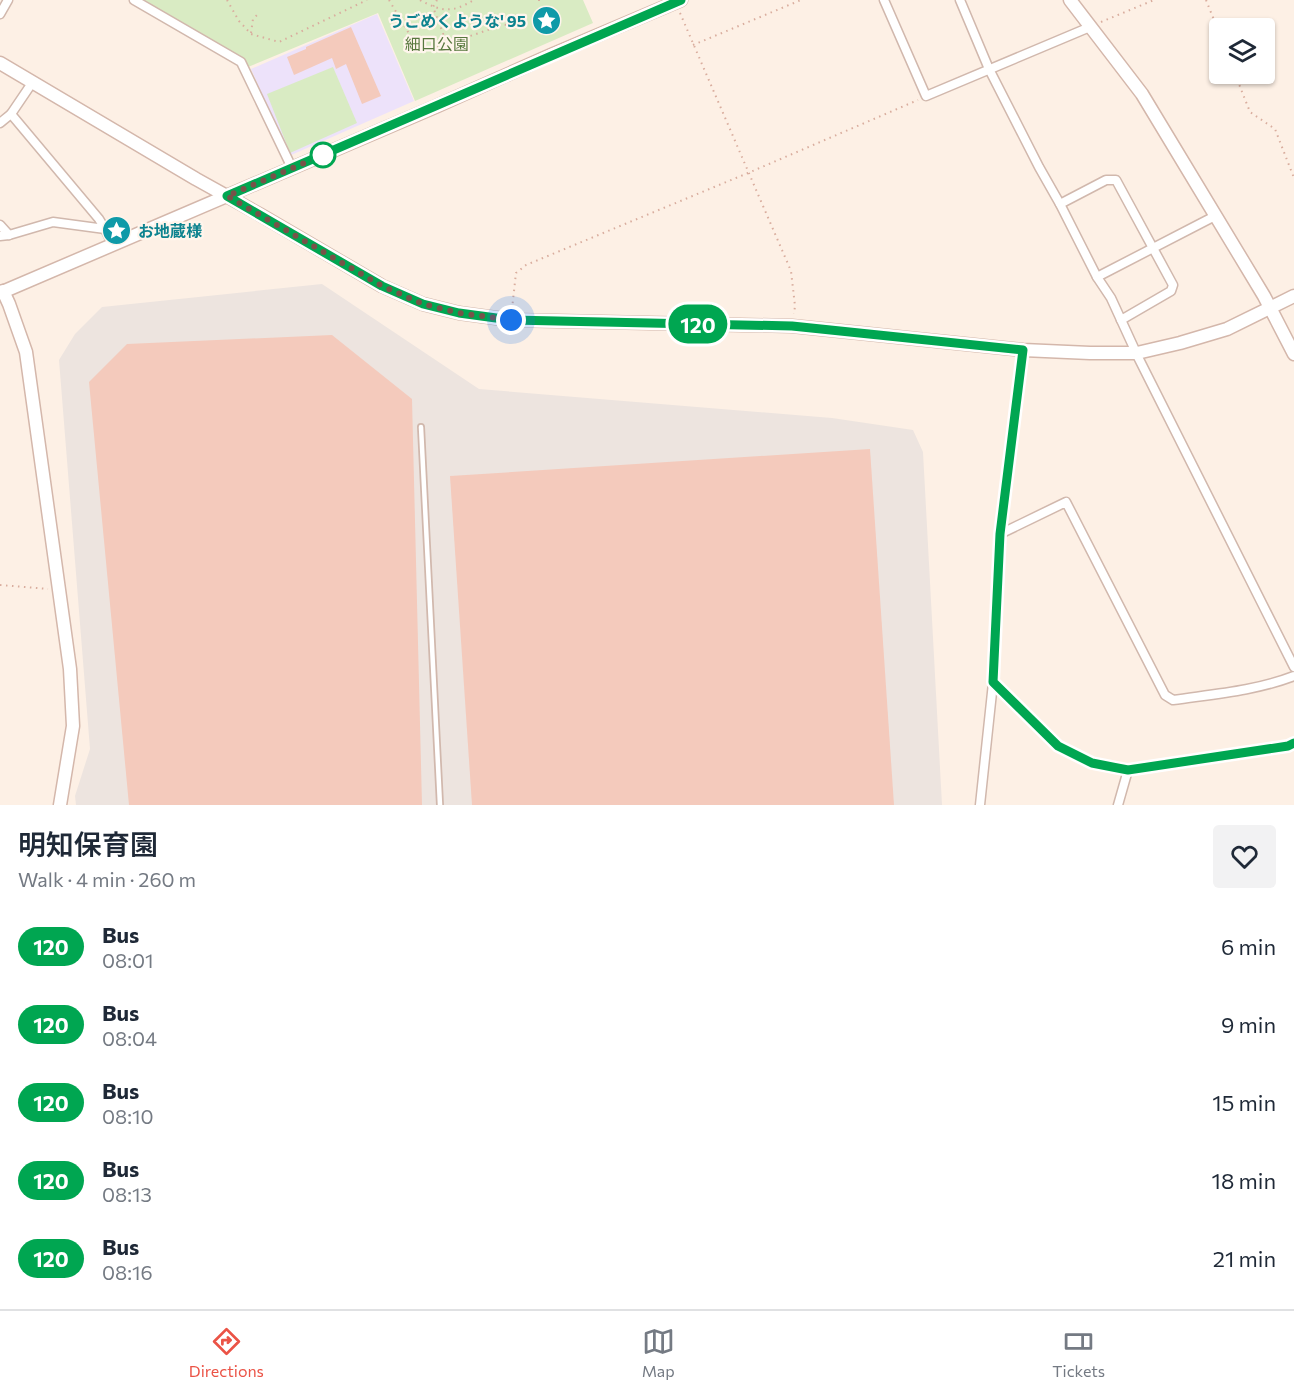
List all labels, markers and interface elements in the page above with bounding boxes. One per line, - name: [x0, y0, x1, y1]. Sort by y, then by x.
- place icon: うごめくような' 95: [531, 5, 563, 37]
- place label: うごめくような' 95: [388, 11, 526, 30]
- map controls: [1209, 18, 1275, 84]
- button: layers: [1209, 18, 1275, 84]
- park label: 細口公園: [405, 34, 469, 53]
- unlabelled marker: [310, 142, 336, 168]
- place icon: お地蔵様: [101, 215, 133, 247]
- place label: お地蔵様: [138, 221, 202, 240]
- line badge: 120: [664, 304, 732, 344]
- your location: [496, 305, 526, 335]
- text: 120: [680, 312, 716, 337]
- button: heart: [1213, 825, 1276, 888]
- text: 明知保育園: [18, 827, 158, 861]
- text: Walk · 4 min · 260 m: [18, 867, 196, 891]
- text: Bus: [102, 921, 139, 948]
- text: 6 min: [1221, 933, 1276, 960]
- text: 120: [33, 934, 69, 959]
- text: 08:01: [102, 948, 154, 972]
- text: Bus: [102, 999, 139, 1026]
- text: 9 min: [1221, 1011, 1276, 1038]
- text: 120: [33, 1012, 69, 1037]
- text: 08:04: [102, 1026, 157, 1050]
- text: Bus: [102, 1077, 139, 1104]
- text: 15 min: [1212, 1089, 1276, 1116]
- text: 120: [33, 1090, 69, 1115]
- text: 08:10: [102, 1104, 154, 1128]
- text: Bus: [102, 1155, 139, 1182]
- text: 18 min: [1212, 1167, 1276, 1194]
- text: 120: [33, 1168, 69, 1193]
- text: 08:13: [102, 1182, 152, 1206]
- text: Bus: [102, 1233, 139, 1260]
- text: 21 min: [1213, 1245, 1276, 1272]
- text: 120: [33, 1246, 69, 1271]
- text: 08:16: [102, 1260, 153, 1284]
- tab: Directions: [189, 1325, 264, 1380]
- tab: Map: [642, 1325, 675, 1380]
- tab: Tickets: [1052, 1325, 1105, 1380]

